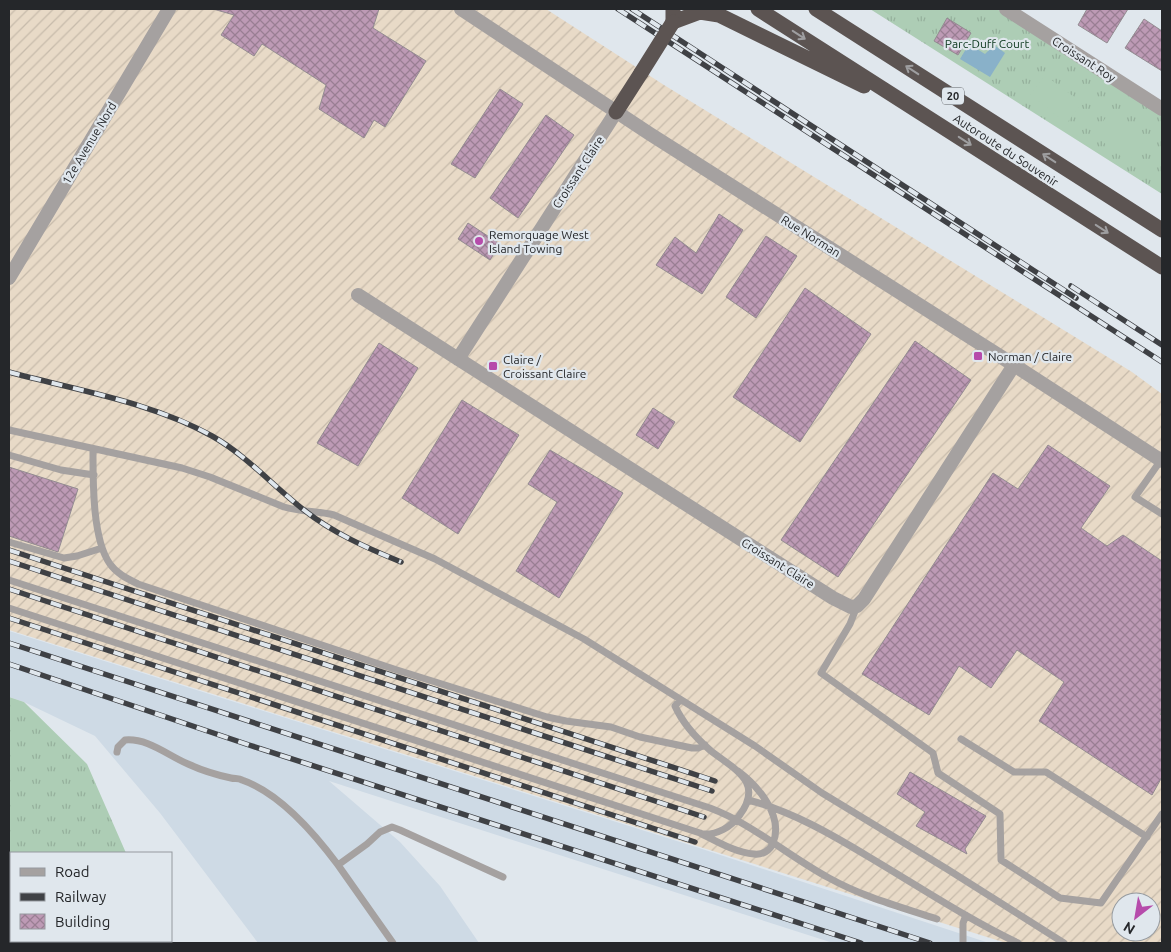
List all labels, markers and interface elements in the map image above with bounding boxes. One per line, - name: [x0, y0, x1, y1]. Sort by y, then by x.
- one-way arrow: [792, 30, 806, 40]
- street label: Croissant Roy: [1050, 34, 1118, 84]
- park label: Parc-Duff Court: [945, 37, 1029, 50]
- one-way arrow: [906, 65, 920, 75]
- road number: 20: [942, 88, 964, 104]
- street label: 12e Avenue Nord: [59, 100, 119, 186]
- street label: Autoroute du Souvenir: [951, 111, 1061, 189]
- street label: Croissant Claire: [550, 133, 606, 211]
- one-way arrow: [957, 137, 971, 147]
- one-way arrow: [1043, 152, 1057, 162]
- street label: Rue Norman: [779, 213, 843, 259]
- one-way arrow: [1094, 224, 1108, 234]
- place label: Remorquage West Island Towing: [489, 228, 589, 255]
- marker: Remorquage West Island Towing: [473, 235, 485, 247]
- marker: Norman / Claire: [972, 350, 984, 362]
- place label: Norman / Claire: [988, 350, 1072, 363]
- place label: Claire / Croissant Claire: [503, 353, 587, 380]
- marker: Claire / Croissant Claire: [487, 360, 499, 372]
- street label: Croissant Claire: [739, 535, 817, 591]
- legend: [10, 852, 172, 942]
- text: Road: [55, 863, 90, 880]
- text: Railway: [55, 888, 106, 905]
- north arrow: [1111, 892, 1161, 942]
- text: Building: [55, 913, 110, 930]
- text: N: [1121, 919, 1138, 938]

